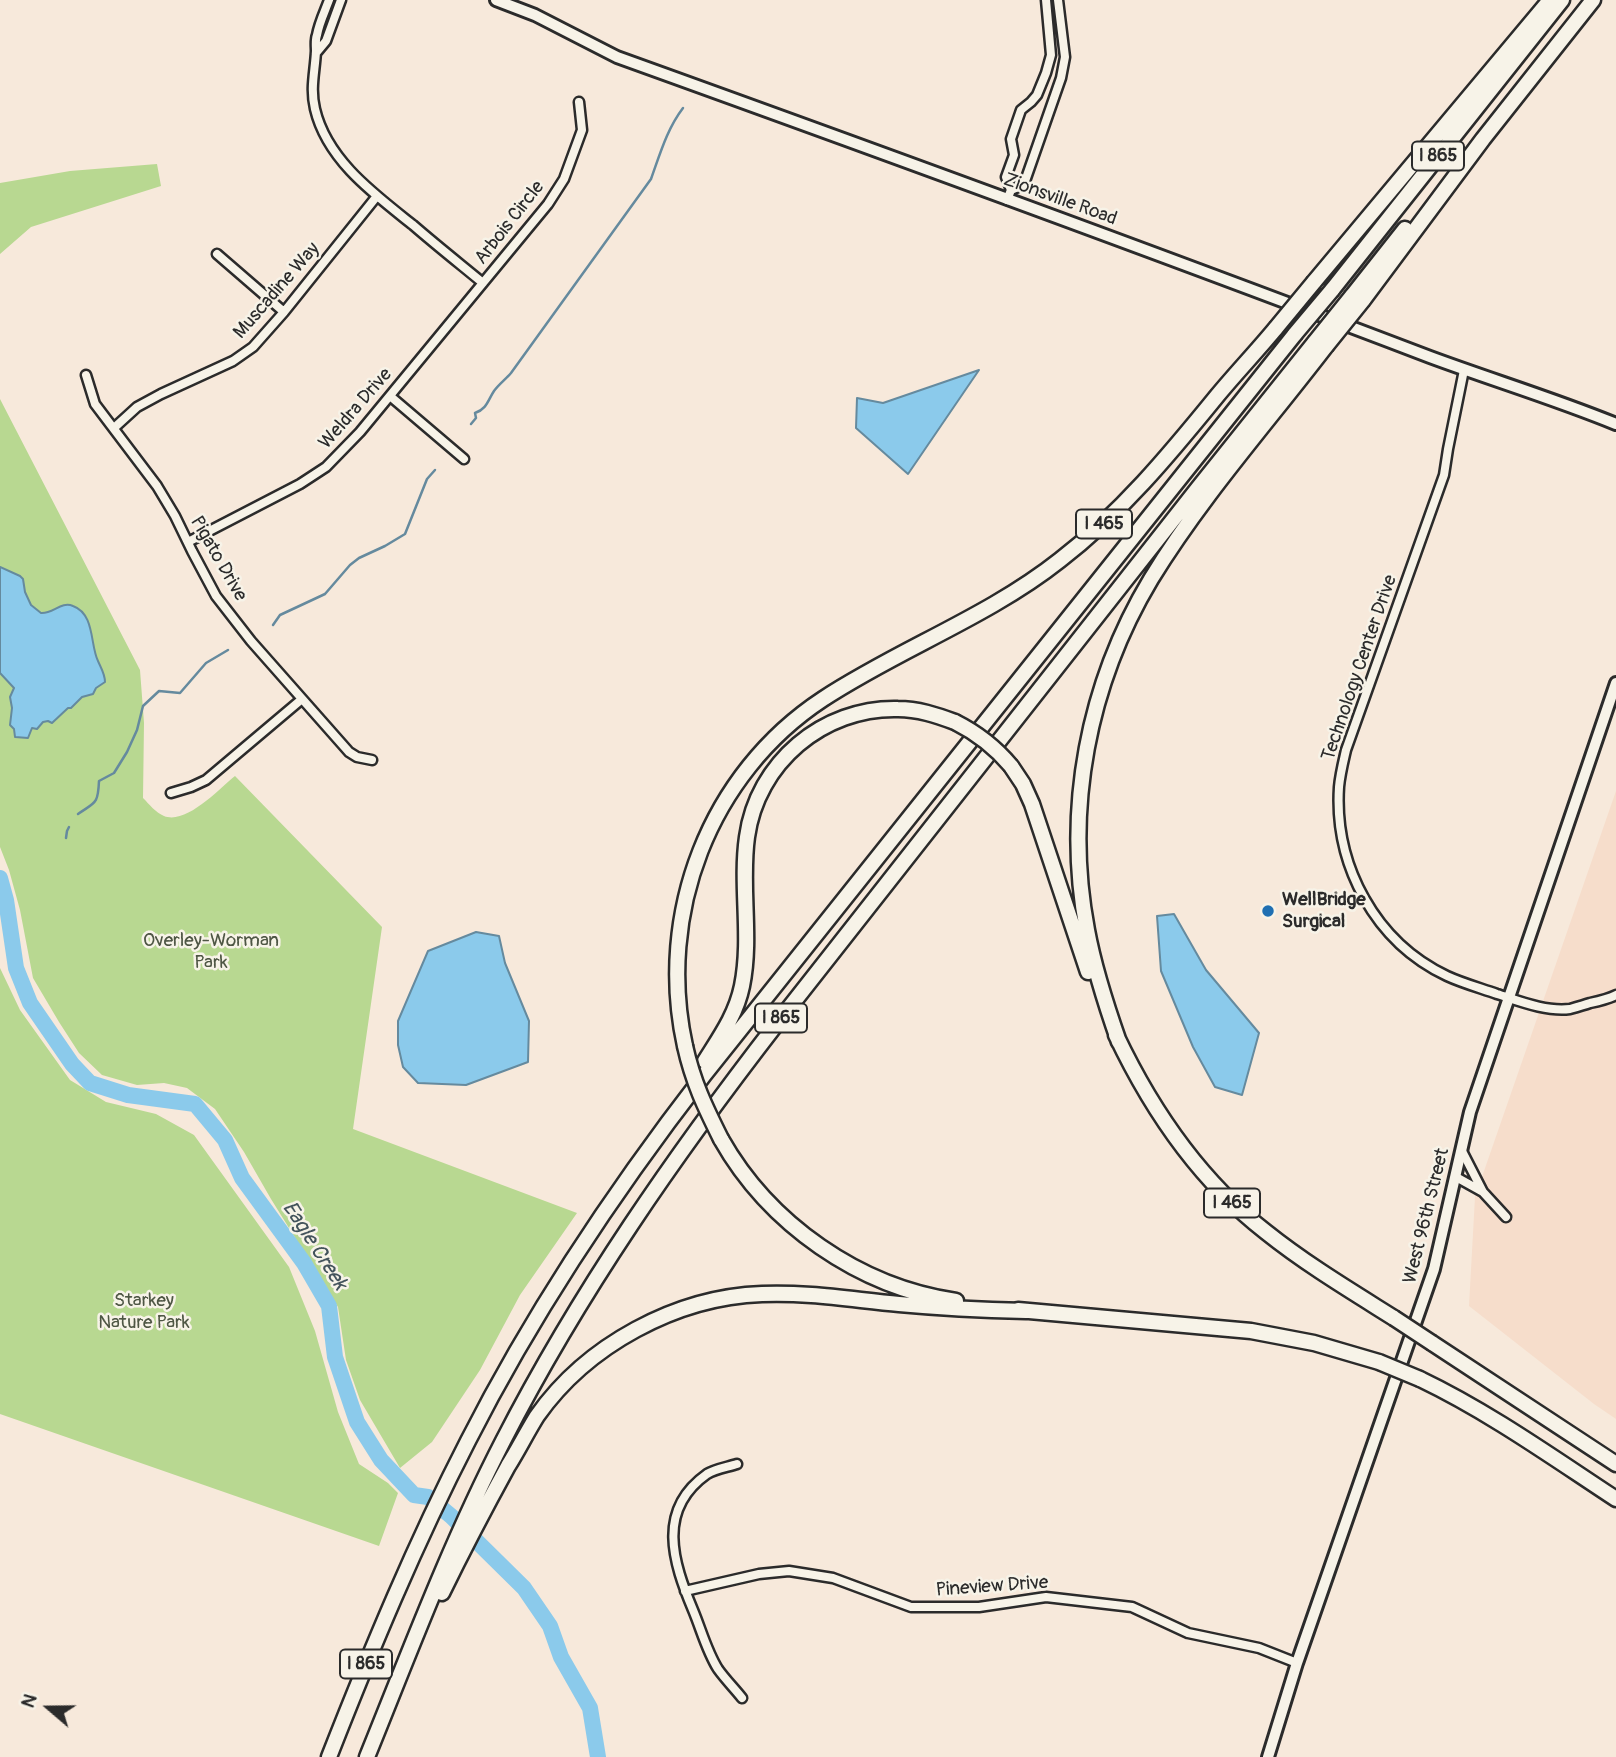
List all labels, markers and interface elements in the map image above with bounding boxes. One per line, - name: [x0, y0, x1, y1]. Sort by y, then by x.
- road number: I 865: [1412, 141, 1464, 170]
- street label: Zionsville Road: [1000, 169, 1120, 231]
- street label: Arbois Circle: [470, 177, 550, 269]
- street label: Muscadine Way: [229, 238, 325, 344]
- street label: Weldra Drive: [315, 364, 397, 454]
- road number: I 465: [1076, 510, 1132, 538]
- street label: Pigato Drive: [185, 512, 251, 606]
- street label: Technology Center Drive: [1317, 572, 1403, 764]
- place label: WellBridge Surgical: [1282, 889, 1366, 933]
- marker: WellBridge Surgical: [1260, 903, 1276, 919]
- park label: Overley-Worman Park: [143, 930, 279, 974]
- road number: I 865: [755, 1003, 807, 1032]
- street label: West 96th Street: [1399, 1146, 1455, 1286]
- road number: I 465: [1204, 1188, 1260, 1218]
- water label: Eagle Creek: [276, 1197, 352, 1295]
- park label: Starkey Nature Park: [98, 1290, 190, 1334]
- street label: Pineview Drive: [935, 1572, 1049, 1602]
- road number: I 865: [340, 1650, 392, 1679]
- north arrow: [14, 1673, 84, 1743]
- text: N: [16, 1691, 43, 1711]

